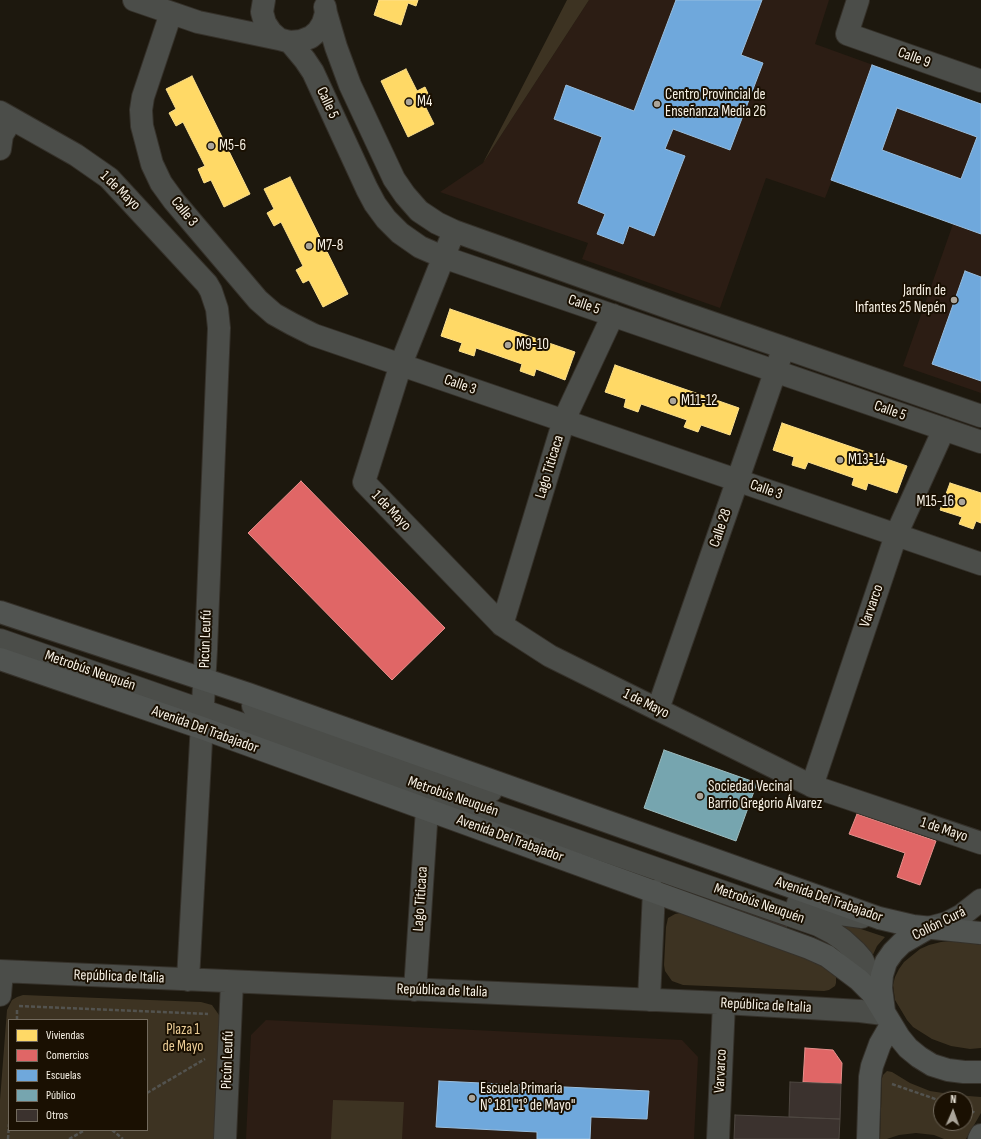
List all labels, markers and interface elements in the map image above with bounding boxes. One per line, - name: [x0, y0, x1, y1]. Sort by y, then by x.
- street label: Calle 9: [895, 44, 933, 72]
- street label: Calle 5: [312, 84, 342, 122]
- place label: Centro Provincial de Enseñanza Media 26: [665, 86, 766, 121]
- place label: M4: [417, 93, 432, 111]
- marker: M4: [404, 97, 414, 107]
- marker: Centro Provincial de Enseñanza Media 26: [652, 99, 662, 109]
- place label: M5-6: [219, 137, 246, 155]
- marker: M5-6: [206, 141, 216, 151]
- street label: 1 de Mayo: [96, 168, 144, 214]
- street label: Calle 3: [167, 193, 201, 231]
- place label: M7-8: [317, 237, 343, 255]
- marker: M7-8: [304, 241, 314, 251]
- place label: Jardín de Infantes 25 Nepén: [855, 282, 946, 317]
- street label: Calle 5: [566, 291, 602, 319]
- marker: Jardín de Infantes 25 Nepén: [949, 295, 959, 305]
- place label: M9-10: [516, 336, 549, 354]
- marker: M9-10: [503, 340, 513, 350]
- street label: Calle 3: [441, 371, 479, 399]
- place label: M11-12: [681, 392, 718, 410]
- marker: M11-12: [668, 396, 678, 406]
- street label: Calle 5: [872, 397, 908, 425]
- street label: Lago Titicaca: [532, 433, 568, 501]
- place label: M13-14: [848, 451, 885, 469]
- marker: M13-14: [835, 455, 845, 465]
- street label: Calle 3: [747, 476, 785, 504]
- street label: 1 de Mayo: [368, 487, 414, 535]
- place label: M15-16: [916, 493, 954, 511]
- marker: M15-16: [957, 497, 967, 507]
- street label: Calle 28: [706, 506, 736, 550]
- street label: Varvarco: [856, 582, 888, 630]
- street label: Picún Leufú: [196, 609, 216, 669]
- street label: Metrobús Neuquén: [42, 647, 138, 695]
- street label: 1 de Mayo: [620, 685, 672, 723]
- street label: Avenida Del Trabajador: [149, 702, 261, 758]
- street label: Metrobús Neuquén: [405, 773, 501, 821]
- place label: Sociedad Vecinal Barrio Gregorio Álvarez: [708, 778, 822, 813]
- marker: Sociedad Vecinal Barrio Gregorio Álvarez: [695, 791, 705, 801]
- street label: Avenida Del Trabajador: [454, 811, 566, 867]
- street label: 1 de Mayo: [918, 814, 970, 846]
- street label: Lago Titicaca: [410, 866, 432, 932]
- street label: Avenida Del Trabajador: [773, 873, 885, 927]
- street label: Metrobús Neuquén: [711, 880, 807, 928]
- street label: Collón Curá: [909, 903, 969, 945]
- street label: República de Italia: [73, 966, 165, 988]
- street label: República de Italia: [396, 980, 488, 1002]
- street label: República de Italia: [720, 995, 812, 1017]
- legend: [8, 1019, 148, 1131]
- park label: Plaza 1 de Mayo: [162, 1021, 204, 1056]
- text: Viviendas: [46, 1028, 84, 1043]
- street label: Picún Leufú: [218, 1030, 238, 1090]
- text: Comercios: [46, 1048, 89, 1063]
- street label: Varvarco: [711, 1049, 731, 1093]
- text: Escuelas: [46, 1068, 81, 1083]
- place label: Escuela Primaria N° 181 "1° de Mayo": [480, 1080, 575, 1115]
- text: Público: [46, 1088, 76, 1103]
- north arrow: [933, 1091, 973, 1131]
- marker: Escuela Primaria N° 181 "1° de Mayo": [467, 1093, 477, 1103]
- text: N: [950, 1093, 957, 1106]
- text: Otros: [46, 1108, 68, 1123]

